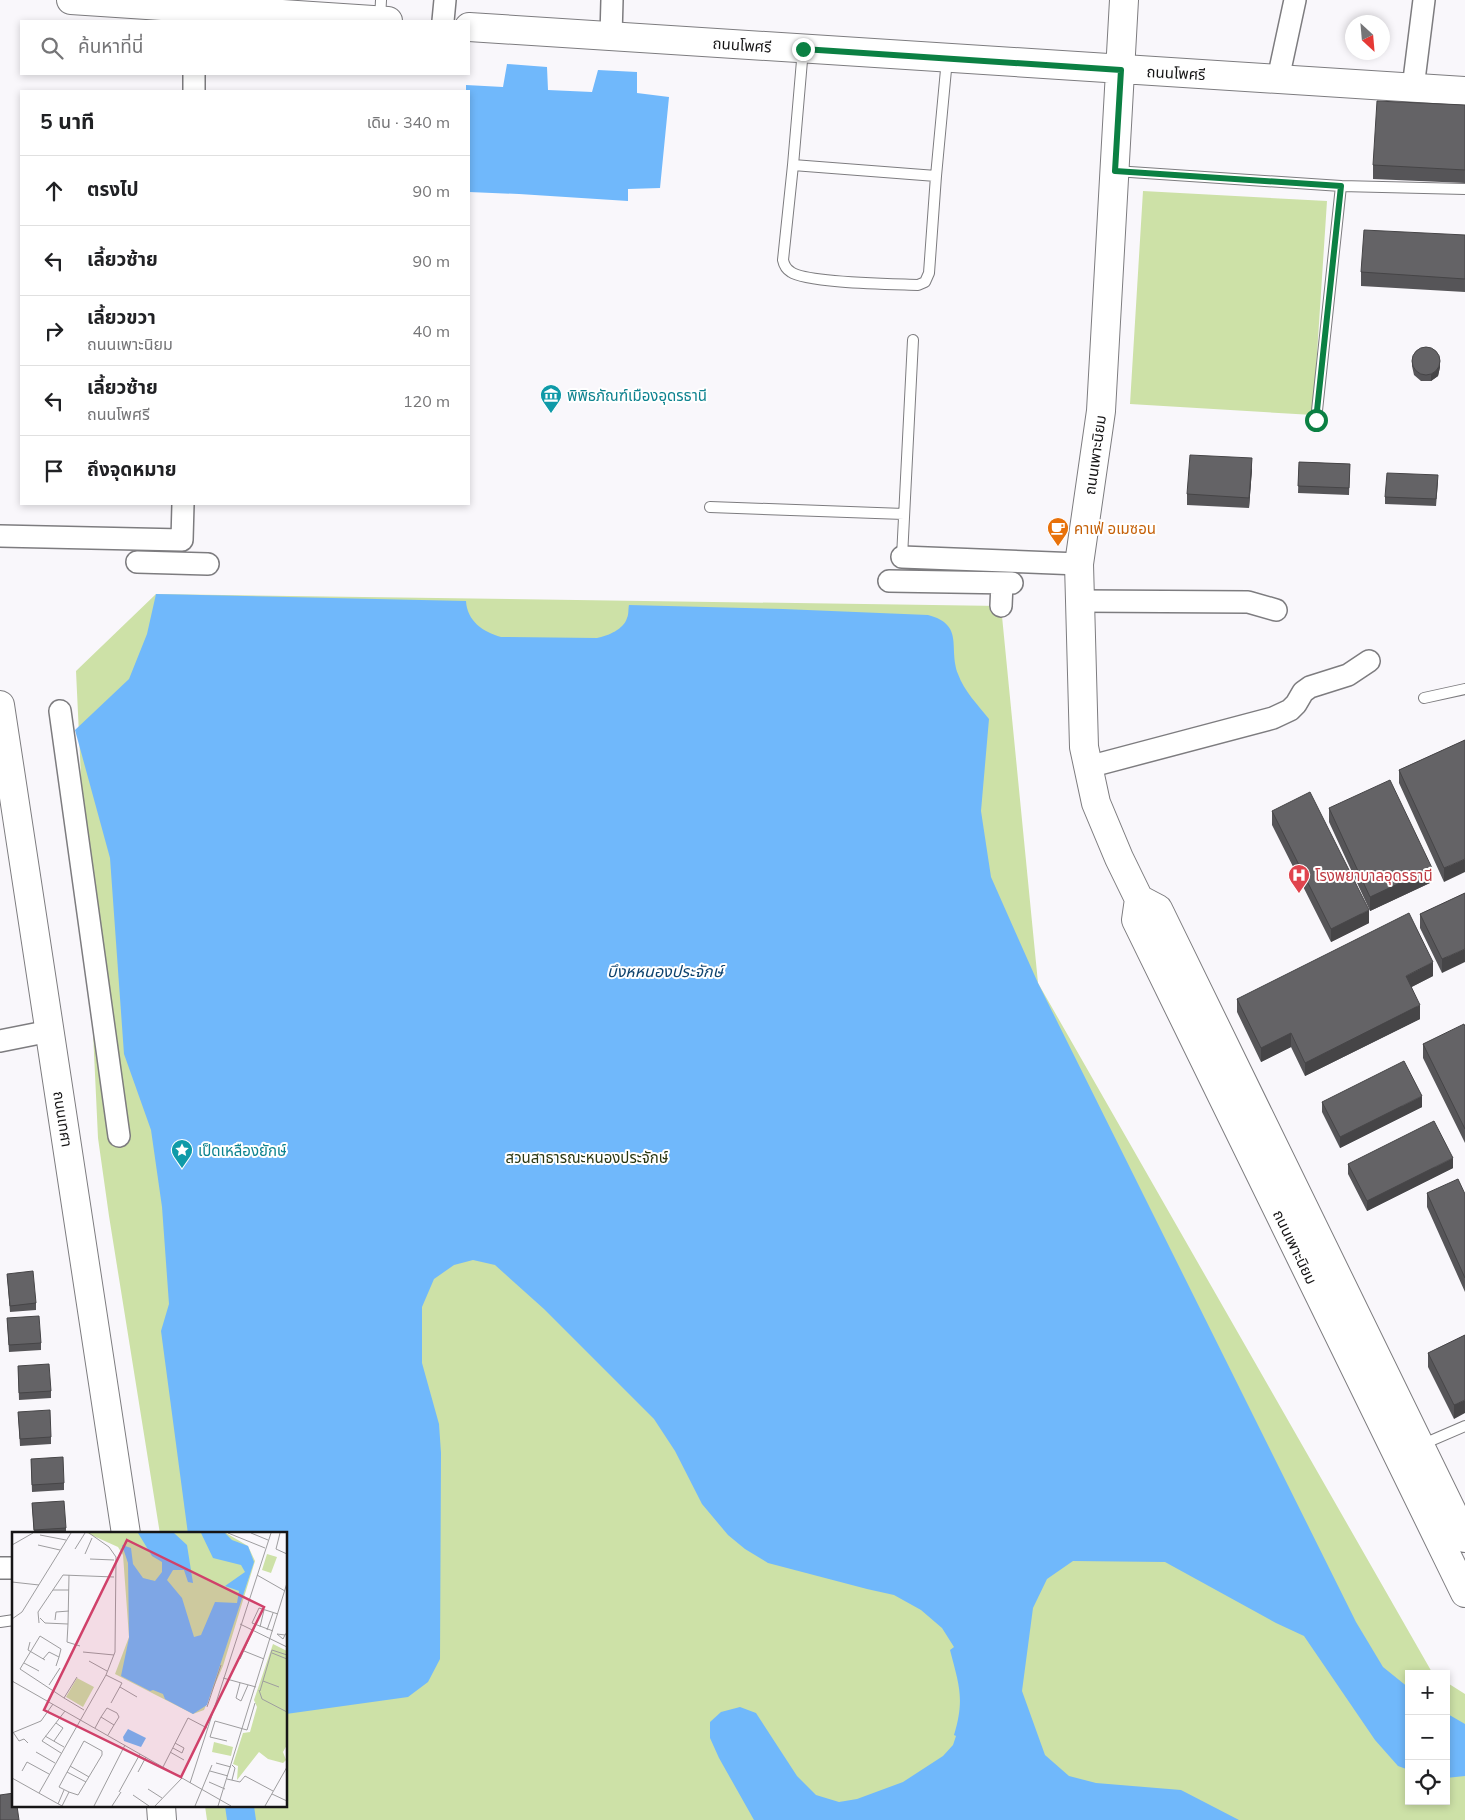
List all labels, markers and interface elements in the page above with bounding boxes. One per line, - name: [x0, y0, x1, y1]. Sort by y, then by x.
- north arrow: [1345, 15, 1390, 60]
- search box: [20, 20, 470, 75]
- street label: ถนนโพศรี: [712, 33, 772, 57]
- icon: search: [38, 34, 66, 62]
- text: ค้นหาที่นี่: [78, 34, 143, 58]
- route end: [792, 38, 815, 61]
- street label: ถนนโพศรี: [1146, 62, 1206, 84]
- text: 5 นาที: [40, 108, 95, 134]
- text: เดิน · 340 m: [367, 112, 450, 132]
- icon: ahead: [40, 177, 68, 205]
- text: ตรงไป: [87, 177, 139, 201]
- text: 90 m: [413, 181, 450, 201]
- icon: left: [40, 247, 68, 275]
- text: เลี้ยวซ้าย: [87, 247, 158, 271]
- text: 90 m: [413, 251, 450, 271]
- text: เลี้ยวขวา: [87, 305, 156, 329]
- icon: right: [40, 317, 68, 345]
- text: 40 m: [413, 321, 450, 341]
- text: ถนนเพาะนิยม: [87, 334, 173, 354]
- text: เลี้ยวซ้าย: [87, 375, 158, 399]
- museum icon: พิพิธภัณฑ์เมืองอุดรธานี: [539, 383, 563, 414]
- place label: พิพิธภัณฑ์เมืองอุดรธานี: [567, 386, 707, 405]
- icon: left: [40, 387, 68, 415]
- text: 120 m: [403, 391, 450, 411]
- text: ถนนโพศรี: [87, 404, 150, 424]
- route start: [1305, 409, 1328, 432]
- street label: ถนนเพาะนิยม: [1080, 414, 1110, 496]
- icon: arrive: [40, 457, 68, 485]
- text: ถึงจุดหมาย: [87, 457, 177, 481]
- cafe icon: คาเฟ่ อเมซอน: [1046, 516, 1070, 547]
- place label: คาเฟ่ อเมซอน: [1074, 519, 1156, 538]
- hospital icon: โรงพยาบาลอุดรธานี: [1287, 863, 1311, 894]
- place label: โรงพยาบาลอุดรธานี: [1315, 866, 1433, 885]
- water label: บึงหหนองประจักษ์: [607, 961, 726, 981]
- street label: ถนนเทศา: [49, 1090, 77, 1148]
- place icon: เป็ดเหลืองยักษ์: [170, 1138, 194, 1169]
- place label: เป็ดเหลืองยักษ์: [198, 1141, 287, 1160]
- park label: สวนสาธารณะหนองประจักษ์: [506, 1148, 669, 1167]
- street label: ถนนเพาะนิยม: [1269, 1207, 1321, 1287]
- inset map: [12, 1532, 288, 1808]
- map controls: [1405, 1670, 1450, 1805]
- button: +: [1405, 1670, 1450, 1715]
- button: −: [1405, 1715, 1450, 1760]
- button: locate: [1405, 1760, 1450, 1805]

